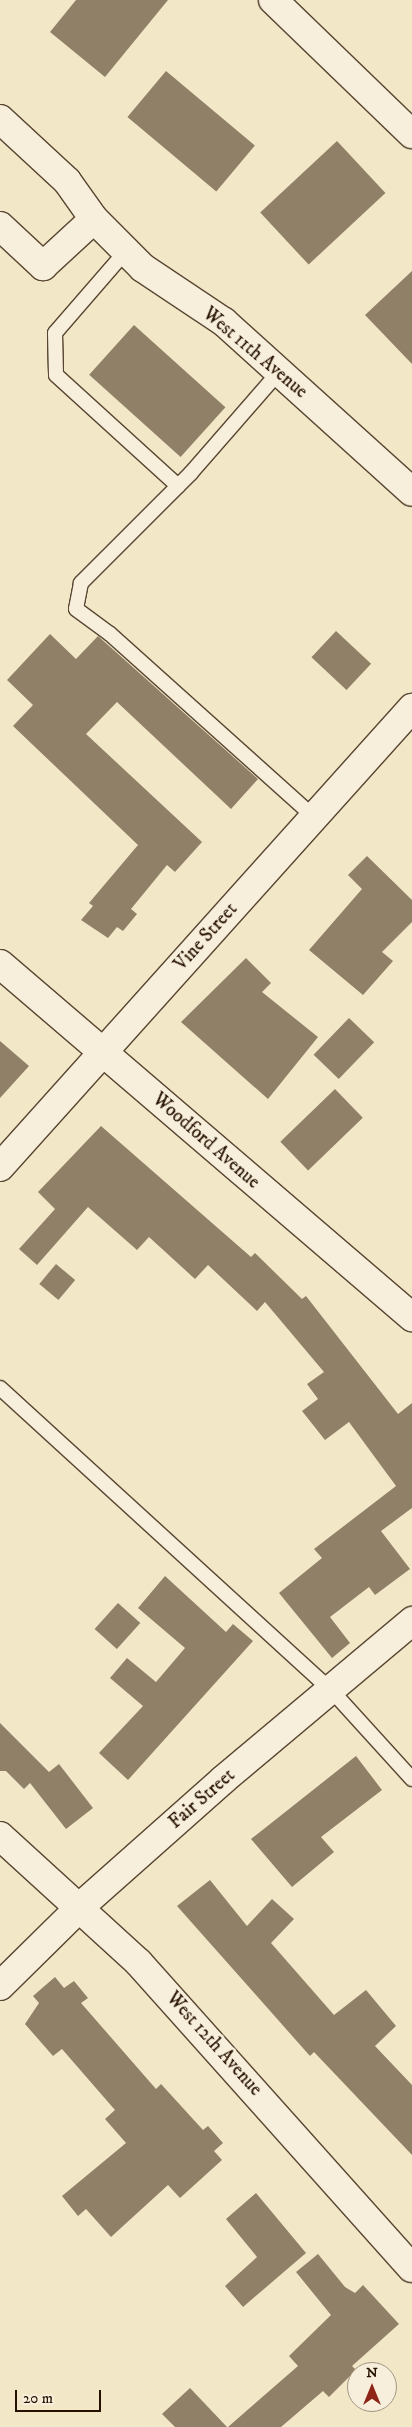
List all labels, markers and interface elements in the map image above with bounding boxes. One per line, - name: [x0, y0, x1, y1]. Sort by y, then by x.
- street label: West 11th Avenue: [198, 303, 312, 403]
- street label: Vine Street: [170, 898, 242, 976]
- street label: Woodford Avenue: [148, 1088, 264, 1194]
- street label: Fair Street: [164, 1764, 240, 1834]
- street label: West 12th Avenue: [161, 1987, 267, 2101]
- north arrow: [347, 2362, 397, 2412]
- text: N: [366, 2364, 378, 2382]
- scale bar: [18, 2380, 104, 2412]
- text: 20 m: [23, 2389, 53, 2408]

